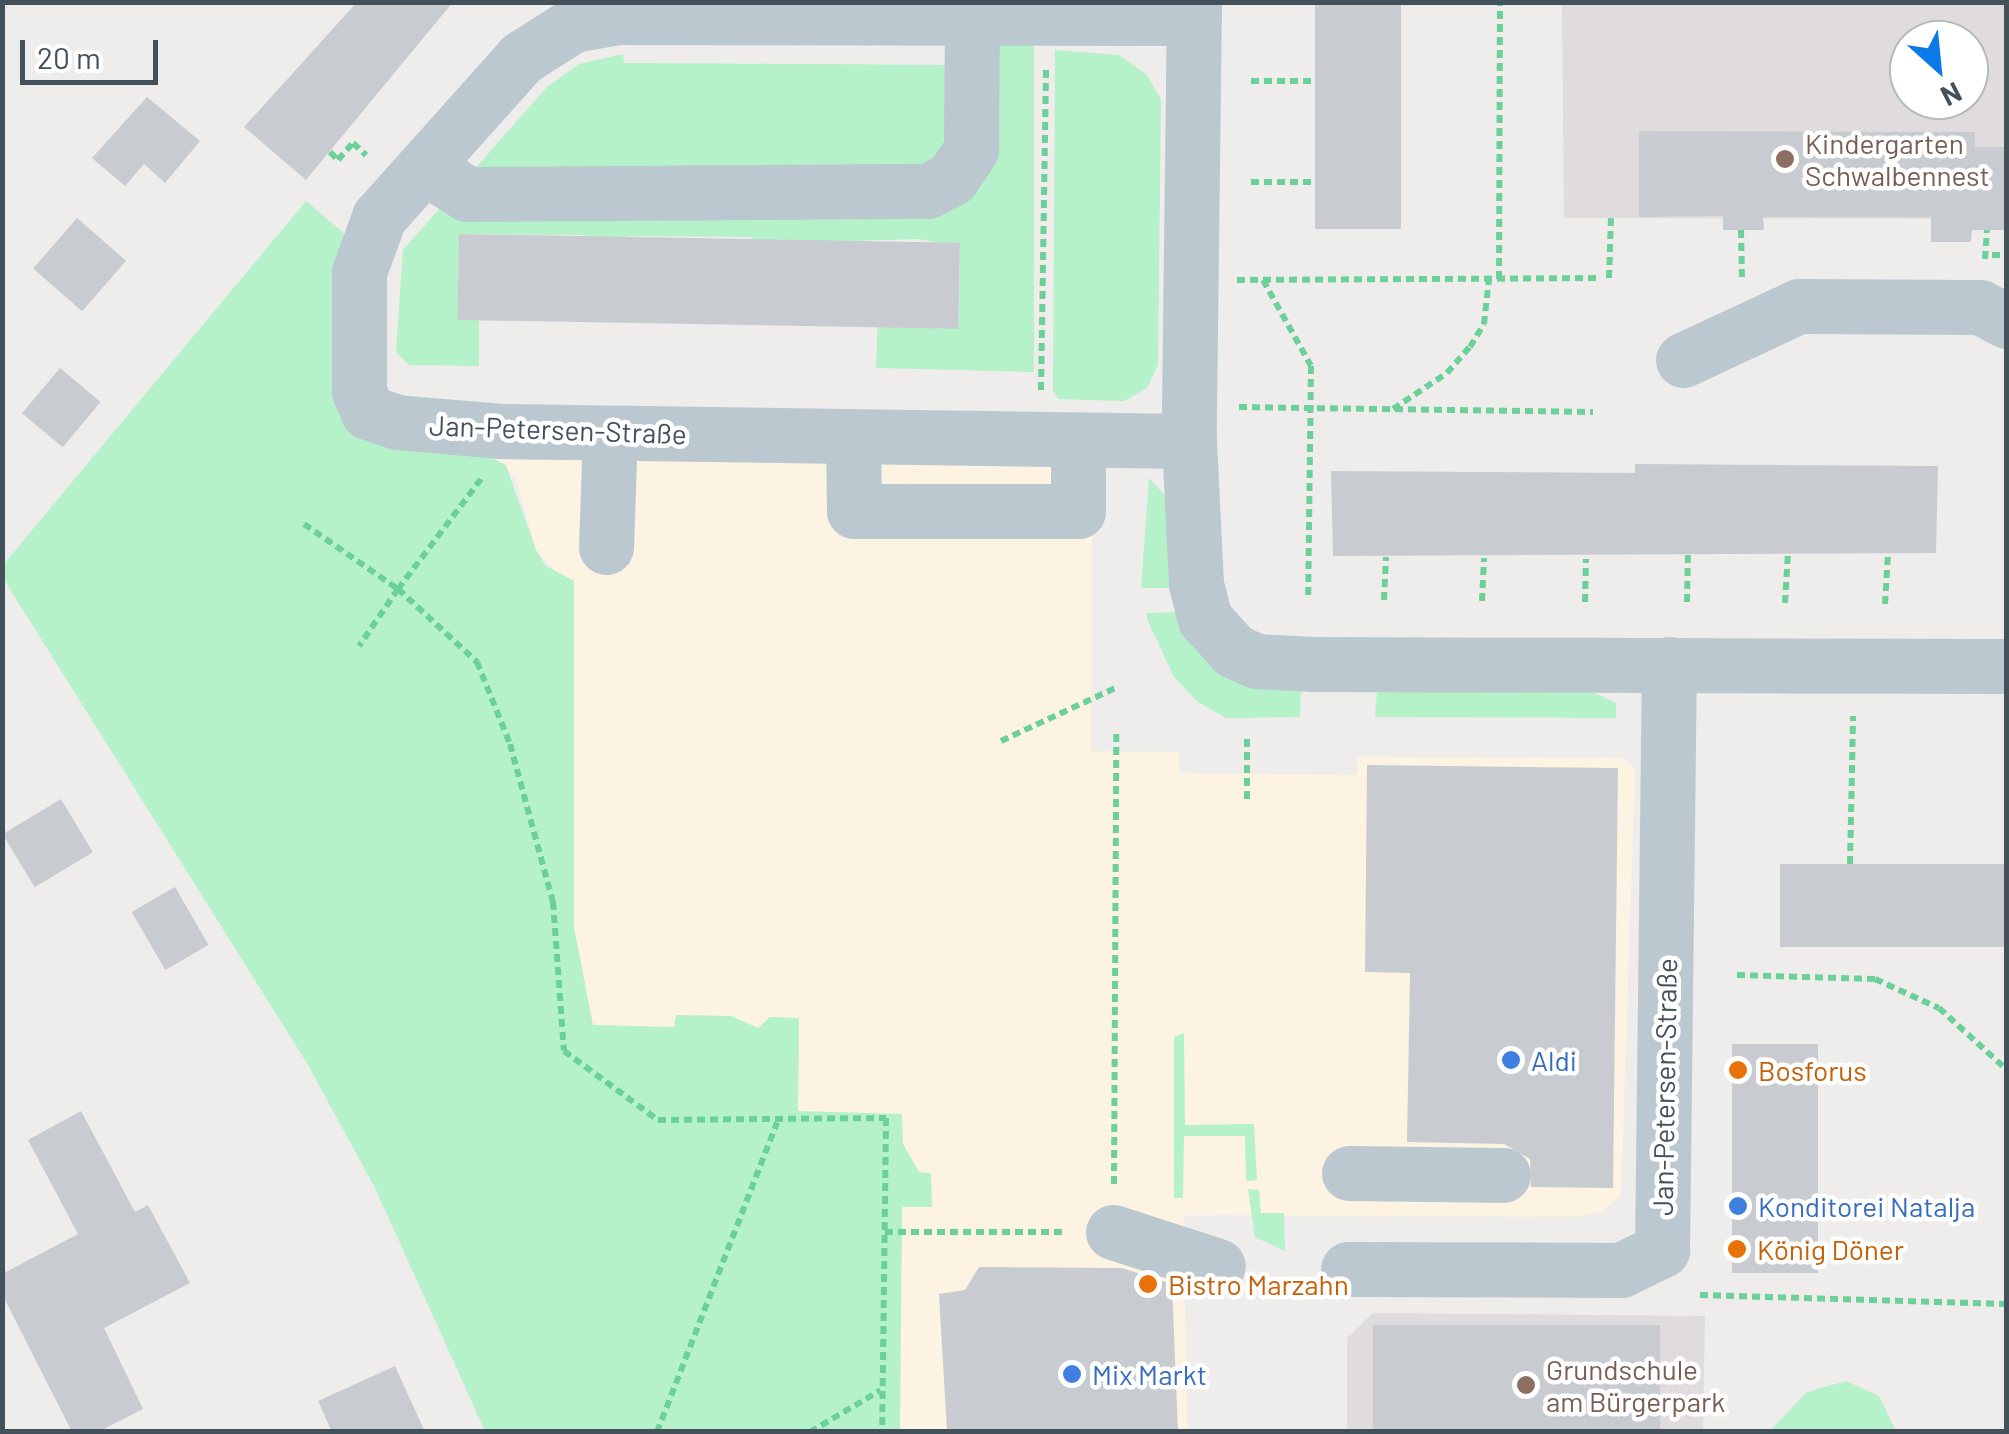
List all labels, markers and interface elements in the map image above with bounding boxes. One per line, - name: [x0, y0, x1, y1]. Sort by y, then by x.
- scale bar: [25, 20, 162, 82]
- north arrow: [1889, 20, 1989, 120]
- text: 20 m: [37, 39, 101, 75]
- text: N: [1936, 76, 1968, 114]
- place label: Kindergarten Schwalbennest: [1805, 126, 1990, 192]
- marker: Kindergarten Schwalbennest: [1774, 148, 1796, 170]
- street label: Jan-Petersen-Straße: [429, 408, 687, 450]
- street label: Jan-Petersen-Straße: [1645, 958, 1683, 1216]
- place label: Aldi: [1531, 1043, 1577, 1077]
- marker: Aldi: [1500, 1049, 1522, 1071]
- place label: Bosforus: [1758, 1053, 1867, 1087]
- marker: Bosforus: [1727, 1059, 1749, 1081]
- place label: Konditorei Natalja: [1758, 1189, 1975, 1223]
- marker: Konditorei Natalja: [1727, 1195, 1749, 1217]
- place label: König Döner: [1757, 1232, 1904, 1266]
- marker: König Döner: [1726, 1238, 1748, 1260]
- place label: Bistro Marzahn: [1168, 1267, 1349, 1301]
- marker: Bistro Marzahn: [1137, 1273, 1159, 1295]
- place label: Grundschule am Bürgerpark: [1546, 1352, 1725, 1418]
- place label: Mix Markt: [1092, 1357, 1207, 1391]
- marker: Mix Markt: [1061, 1363, 1083, 1385]
- marker: Grundschule am Bürgerpark: [1515, 1374, 1537, 1396]

